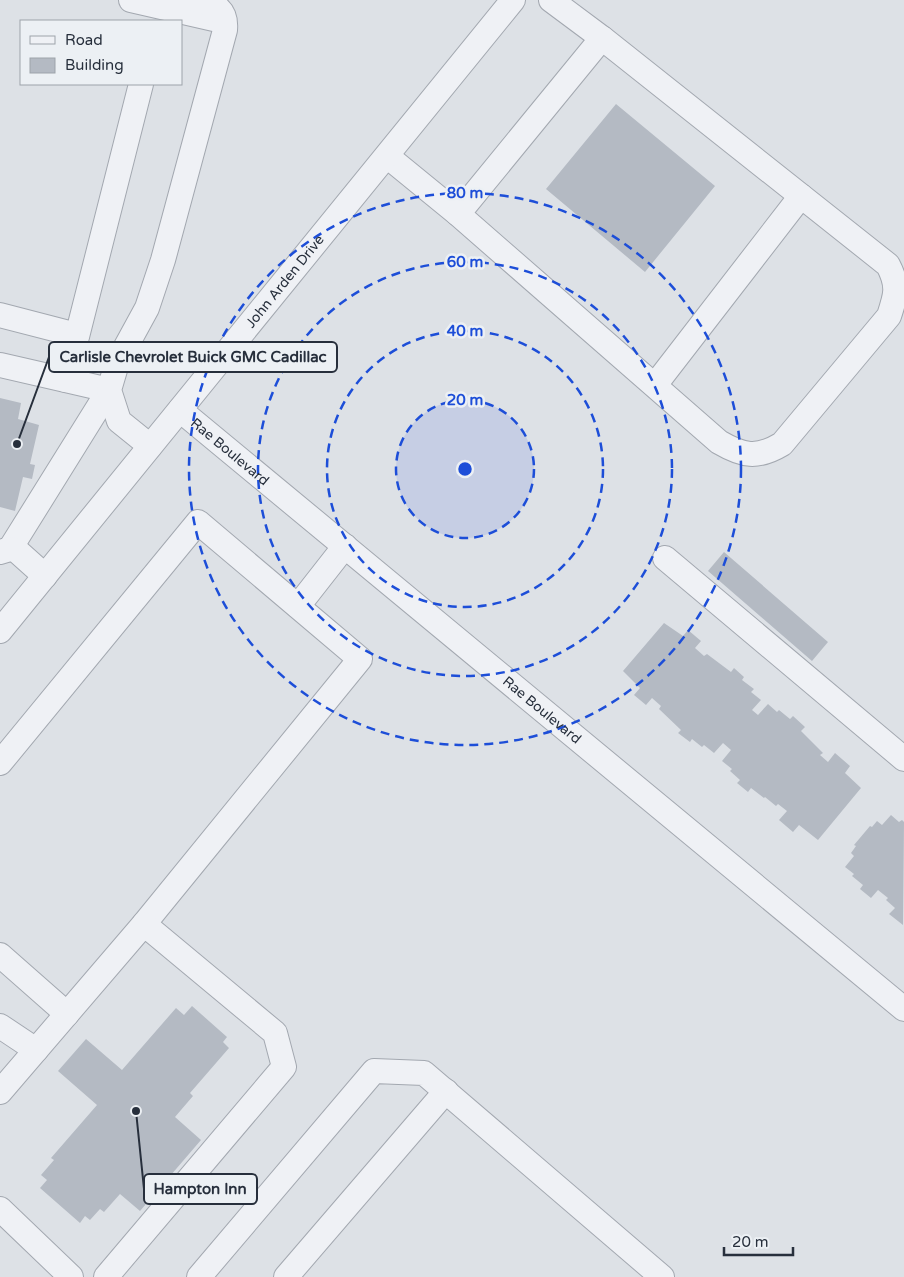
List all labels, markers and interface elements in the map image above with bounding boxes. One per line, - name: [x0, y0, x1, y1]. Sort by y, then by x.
- legend: [20, 20, 182, 85]
- text: Road: [65, 31, 103, 49]
- text: Building: [65, 56, 124, 74]
- text: 80 m: [447, 184, 483, 202]
- street label: John Arden Drive: [242, 231, 327, 331]
- text: 60 m: [447, 253, 483, 271]
- text: 40 m: [447, 322, 483, 340]
- callout: Carlisle Chevrolet Buick GMC Cadillac: [49, 342, 337, 372]
- text: Carlisle Chevrolet Buick GMC Cadillac: [59, 348, 327, 366]
- text: 20 m: [447, 391, 483, 409]
- street label: Rae Boulevard: [187, 414, 273, 489]
- centre of rings: [456, 460, 474, 478]
- street label: Rae Boulevard: [499, 672, 585, 747]
- callout: Hampton Inn: [144, 1174, 257, 1204]
- text: Hampton Inn: [153, 1180, 247, 1199]
- scale bar: [724, 1224, 793, 1256]
- text: 20 m: [732, 1233, 769, 1251]

